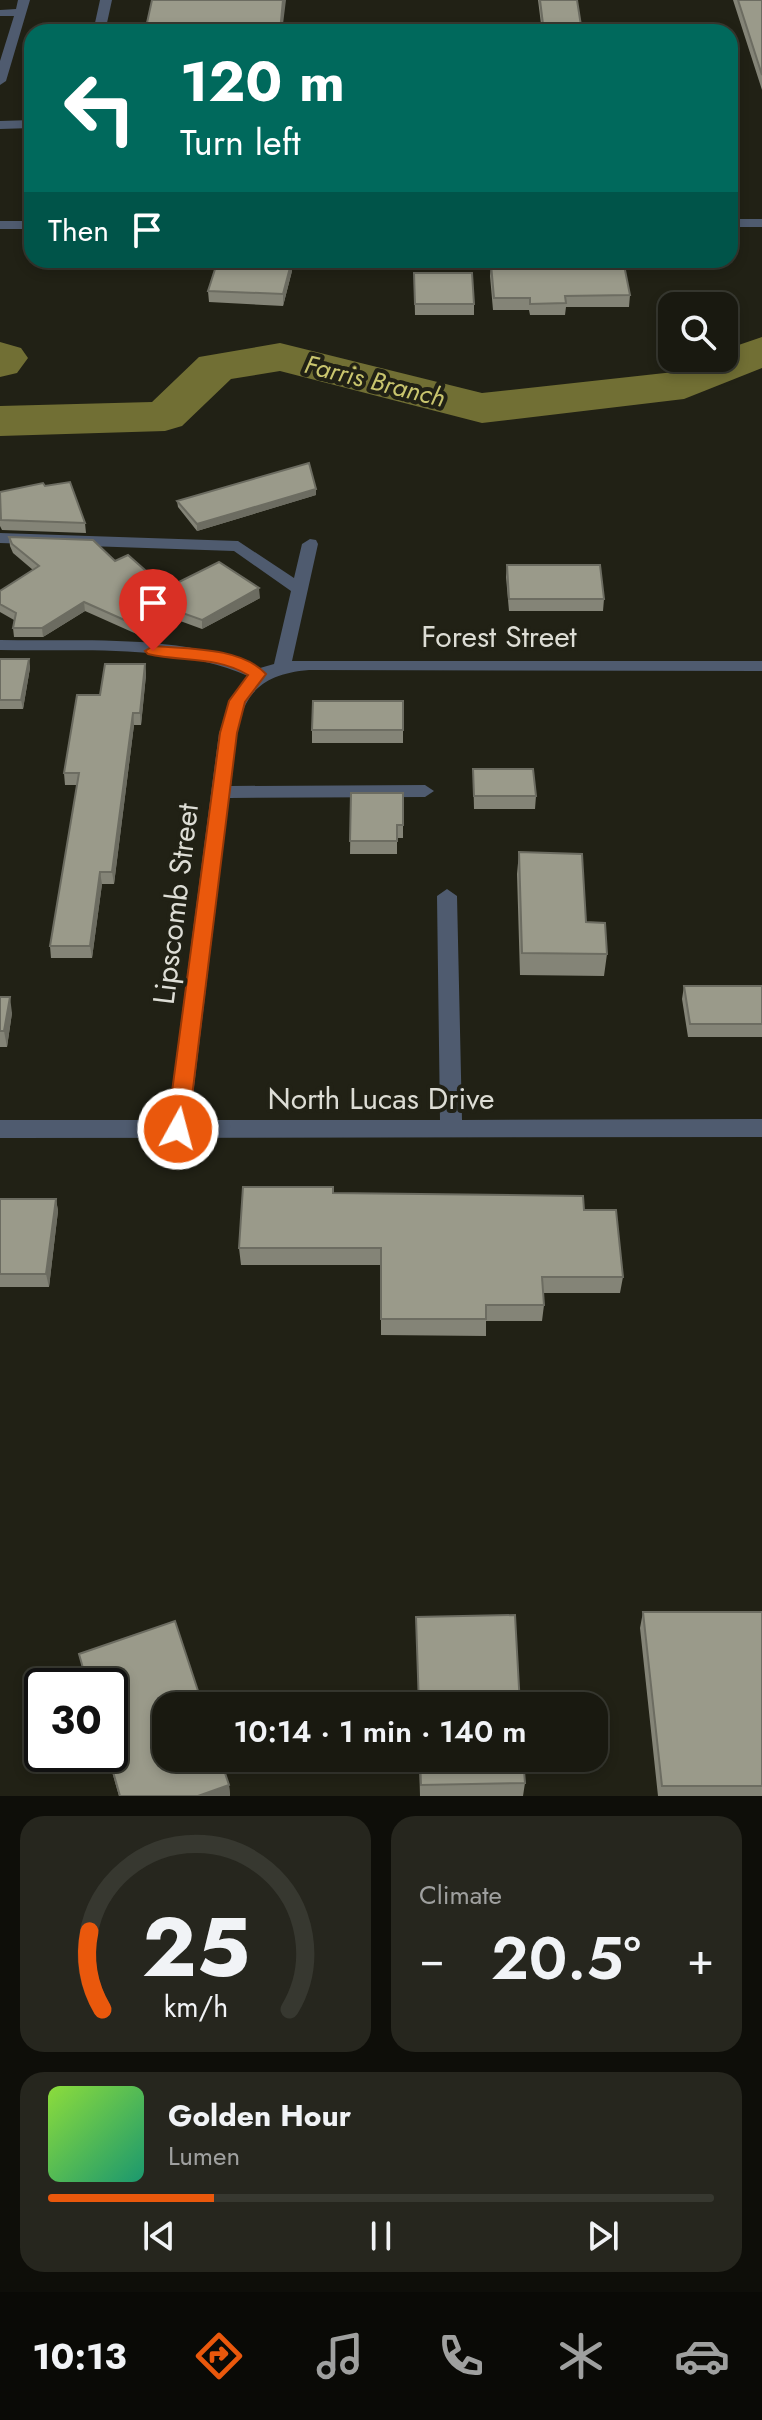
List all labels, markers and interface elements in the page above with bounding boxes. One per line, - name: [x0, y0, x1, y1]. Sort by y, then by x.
- text: 120 m: [180, 41, 345, 122]
- icon: left: [48, 56, 152, 160]
- text: Turn left: [180, 116, 301, 168]
- icon: arrive: [125, 208, 169, 252]
- text: Then: [48, 209, 109, 252]
- map controls: [658, 292, 738, 372]
- button: search: [658, 292, 738, 372]
- water label: Farris Branch: [301, 345, 449, 417]
- pin: [119, 569, 187, 651]
- icon: arrive: [131, 581, 175, 625]
- street label: Forest Street: [421, 615, 578, 658]
- street label: Lipscomb Street: [142, 800, 209, 1007]
- street label: North Lucas Drive: [267, 1077, 495, 1120]
- position arrow: [136, 1087, 220, 1171]
- speed limit sign: 30: [24, 1668, 128, 1772]
- text: 10:14 · 1 min · 140 m: [234, 1710, 526, 1753]
- text: Climate: [419, 1876, 502, 1914]
- text: 25: [141, 1887, 250, 2007]
- text: 20.5°: [491, 1915, 641, 2002]
- text: −: [419, 1927, 445, 1991]
- text: +: [687, 1927, 714, 1991]
- text: km/h: [163, 1986, 228, 2028]
- text: Golden Hour: [168, 2094, 351, 2137]
- text: Lumen: [168, 2137, 240, 2175]
- icon: previous: [137, 2214, 181, 2258]
- icon: pause: [359, 2214, 403, 2258]
- icon: next: [581, 2214, 625, 2258]
- icon: directions: [191, 2328, 247, 2384]
- icon: music: [312, 2328, 368, 2384]
- icon: phone: [433, 2328, 489, 2384]
- icon: climate: [553, 2328, 609, 2384]
- icon: car: [674, 2328, 730, 2384]
- text: 10:13: [32, 2330, 127, 2382]

